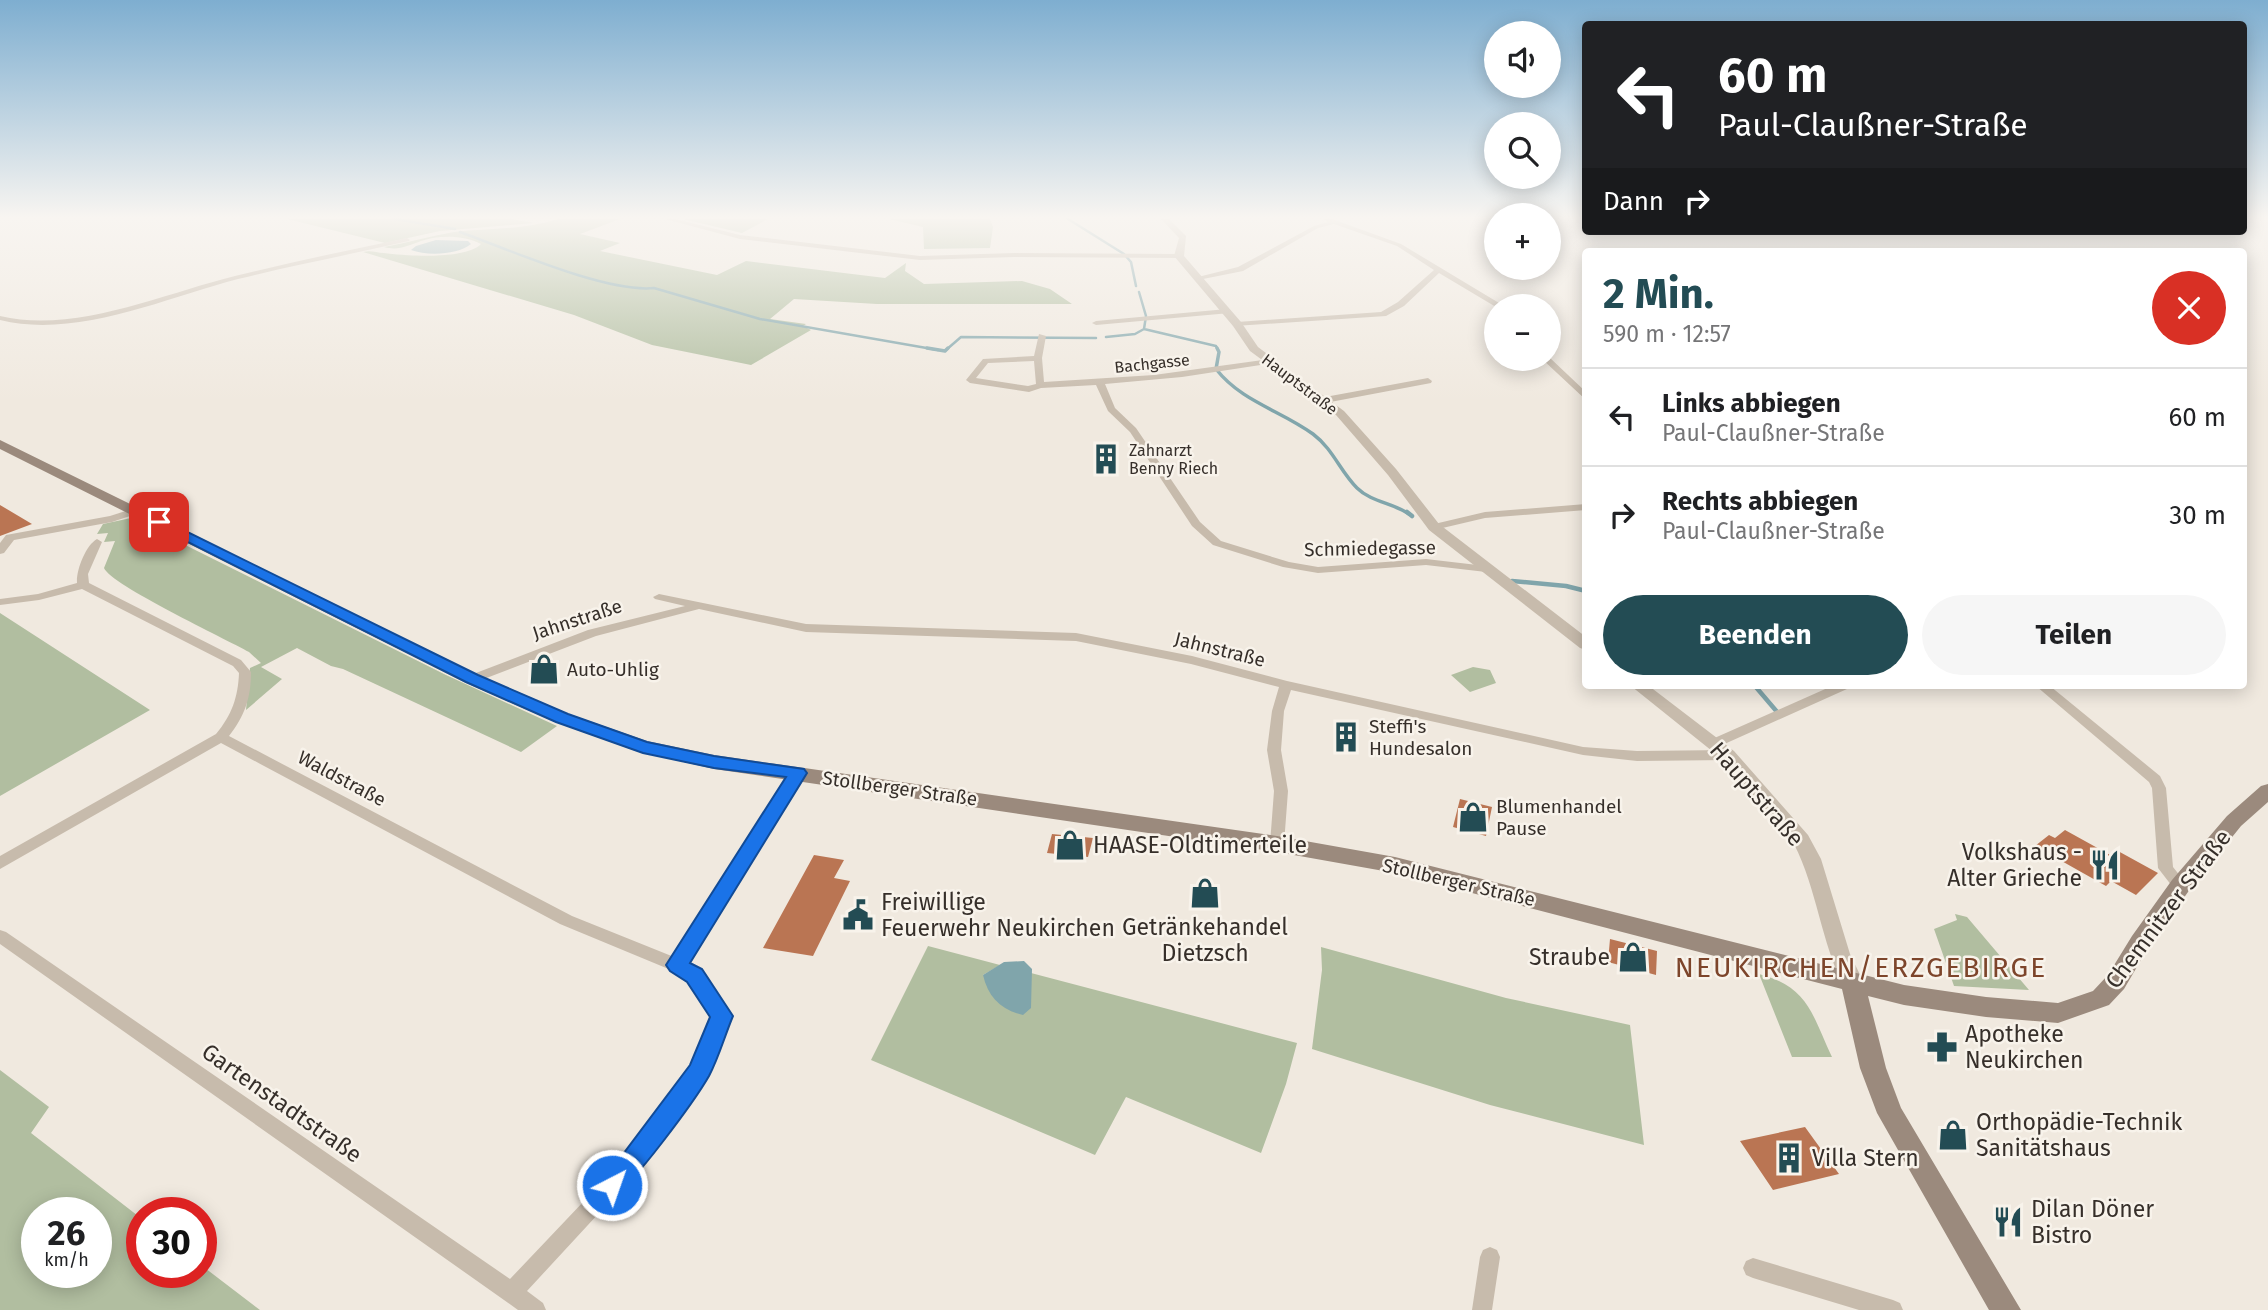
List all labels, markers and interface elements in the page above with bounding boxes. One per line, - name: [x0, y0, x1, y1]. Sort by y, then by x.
- map controls: [1484, 21, 1561, 371]
- button: sound: [1484, 21, 1561, 98]
- text: 60 m: [1718, 46, 1827, 105]
- icon: left: [1603, 49, 1694, 140]
- text: Paul-Claußner-Straße: [1718, 106, 2028, 144]
- button: search: [1484, 112, 1561, 189]
- icon: right: [1678, 182, 1716, 220]
- text: Dann: [1603, 186, 1664, 217]
- button: +: [1484, 203, 1561, 280]
- text: 2 Min.: [1603, 269, 1714, 319]
- button: close: [2152, 271, 2226, 345]
- button: −: [1484, 294, 1561, 371]
- text: 590 m · 12:57: [1603, 320, 1731, 348]
- street label: Bachgasse: [1114, 350, 1191, 377]
- street label: Hauptstraße: [1258, 350, 1341, 419]
- text: Links abbiegen: [1662, 388, 1841, 419]
- icon: left: [1603, 398, 1641, 436]
- text: 60 m: [2168, 402, 2226, 433]
- text: Paul-Claußner-Straße: [1662, 419, 1885, 447]
- place label: Zahnarzt Benny Riech: [1129, 441, 1218, 478]
- building icon: Zahnarzt Benny Riech: [1089, 442, 1123, 476]
- text: Rechts abbiegen: [1662, 486, 1858, 517]
- pin: [129, 492, 189, 552]
- icon: right: [1603, 496, 1641, 534]
- text: 30 m: [2169, 500, 2226, 531]
- icon: arrive: [140, 503, 178, 541]
- text: Paul-Claußner-Straße: [1662, 517, 1885, 545]
- street label: Schmiedegasse: [1304, 536, 1436, 561]
- street label: Jahnstraße: [529, 594, 625, 645]
- button: Beenden: [1603, 595, 1908, 675]
- button: Teilen: [1922, 595, 2226, 675]
- street label: Jahnstraße: [1172, 627, 1268, 672]
- shop icon: Auto-Uhlig: [527, 652, 561, 686]
- place label: Auto-Uhlig: [567, 658, 659, 681]
- place label: Steffi's Hundesalon: [1369, 715, 1472, 760]
- building icon: Steffi's Hundesalon: [1329, 720, 1363, 754]
- street label: Hauptstraße: [1704, 736, 1810, 852]
- street label: Waldstraße: [294, 746, 390, 811]
- street label: Stollberger Straße: [821, 766, 979, 811]
- place label: Blumenhandel Pause: [1496, 795, 1622, 840]
- shop icon: Blumenhandel Pause: [1456, 800, 1490, 834]
- street label: Chemnitzer Straße: [2099, 824, 2237, 994]
- shop icon: HAASE-Oldtimerteile: [1053, 828, 1087, 862]
- place label: HAASE-Oldtimerteile: [1093, 831, 1307, 859]
- place label: Volkshaus - Alter Grieche: [1947, 838, 2082, 892]
- restaurant icon: Volkshaus - Alter Grieche: [2088, 848, 2122, 882]
- street label: Stollberger Straße: [1380, 854, 1537, 911]
- shop icon: Getränkehandel Dietzsch: [1188, 876, 1222, 910]
- place label: Freiwillige Feuerwehr Neukirchen: [881, 888, 1115, 942]
- public building icon: Freiwillige Feuerwehr Neukirchen: [841, 898, 875, 932]
- place label: Getränkehandel Dietzsch: [1122, 913, 1288, 967]
- shop icon: Straube: [1616, 940, 1650, 974]
- place label: Straube: [1529, 943, 1610, 971]
- district label: NEUKIRCHEN/ERZGEBIRGE: [1675, 951, 2047, 984]
- place label: Apotheke Neukirchen: [1965, 1020, 2084, 1074]
- pharmacy icon: Apotheke Neukirchen: [1925, 1030, 1959, 1064]
- street label: Gartenstadtstraße: [197, 1037, 367, 1169]
- place label: Orthopädie-Technik Sanitätshaus: [1976, 1108, 2182, 1162]
- shop icon: Orthopädie-Technik Sanitätshaus: [1936, 1118, 1970, 1152]
- building icon: Villa Stern: [1772, 1141, 1806, 1175]
- place label: Villa Stern: [1812, 1144, 1919, 1172]
- position arrow: [575, 1148, 649, 1222]
- place label: Dilan Döner Bistro: [2031, 1195, 2154, 1249]
- speed limit sign: 30: [126, 1197, 217, 1288]
- restaurant icon: Dilan Döner Bistro: [1991, 1205, 2025, 1239]
- text: 26: [48, 1212, 85, 1254]
- text: km/h: [44, 1249, 89, 1271]

